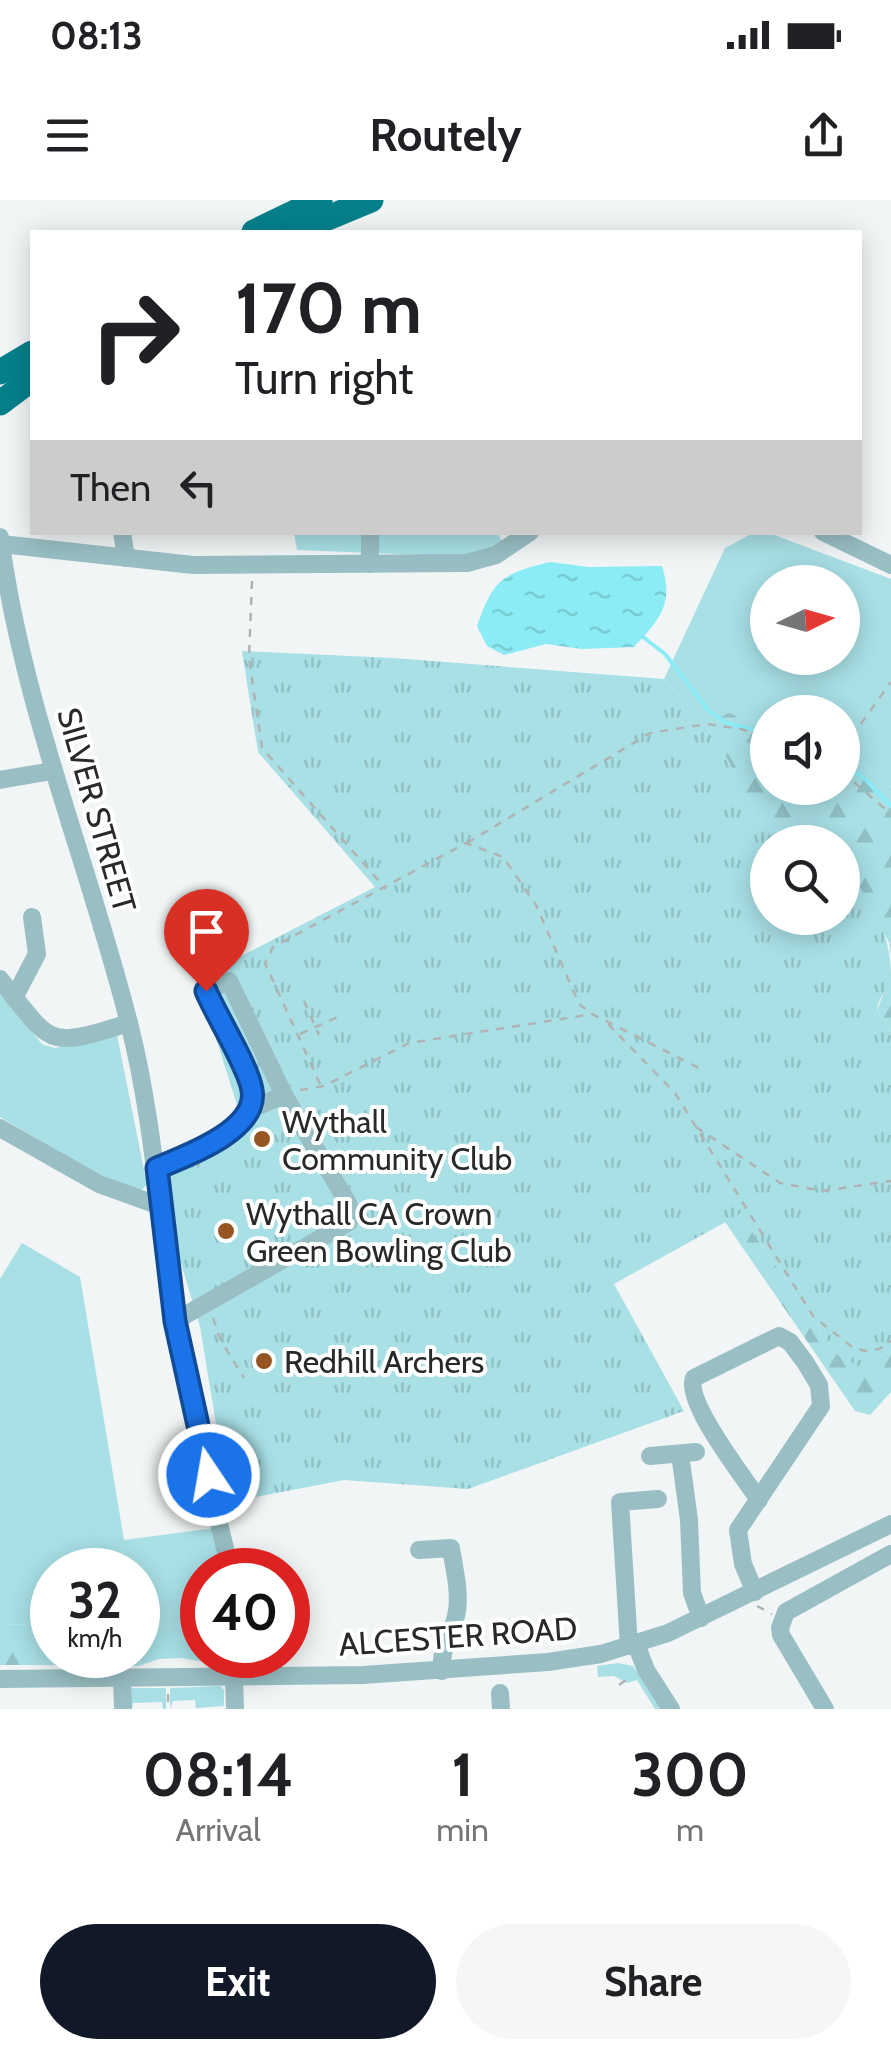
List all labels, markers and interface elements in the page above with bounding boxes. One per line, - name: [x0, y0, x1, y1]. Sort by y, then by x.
- text: 08:13: [50, 12, 143, 59]
- icon: menu: [40, 108, 95, 163]
- text: Routely: [369, 108, 522, 162]
- icon: share: [796, 108, 851, 163]
- text: 170 m: [235, 265, 422, 351]
- icon: right: [70, 270, 200, 400]
- text: Turn right: [235, 351, 414, 405]
- icon: left: [171, 460, 226, 515]
- text: Then: [70, 464, 151, 511]
- north arrow: [750, 565, 860, 675]
- map controls: [750, 565, 860, 935]
- button: sound: [750, 695, 860, 805]
- street label: SILVER STREET: [49, 703, 145, 917]
- button: search: [750, 825, 860, 935]
- pin: [164, 889, 249, 992]
- icon: arrive: [179, 904, 234, 959]
- place label: Wythall Community Club: [282, 1102, 512, 1178]
- marker: Wythall Community Club: [251, 1128, 273, 1150]
- place label: Wythall CA Crown Green Bowling Club: [246, 1194, 512, 1270]
- marker: Wythall CA Crown Green Bowling Club: [215, 1220, 237, 1242]
- place label: Redhill Archers: [284, 1342, 484, 1381]
- marker: Redhill Archers: [253, 1350, 275, 1372]
- position arrow: [157, 1423, 261, 1527]
- speed limit sign: 40: [180, 1548, 310, 1678]
- text: 32: [68, 1570, 122, 1631]
- street label: ALCESTER ROAD: [337, 1608, 579, 1664]
- text: km/h: [68, 1623, 122, 1653]
- text: 08:14: [142, 1738, 294, 1811]
- text: 1: [452, 1738, 474, 1811]
- text: 300: [631, 1738, 749, 1811]
- text: Arrival: [176, 1810, 261, 1849]
- text: min: [436, 1810, 489, 1849]
- text: m: [676, 1810, 704, 1849]
- button: Exit: [40, 1924, 436, 2039]
- button: Share: [456, 1924, 851, 2039]

